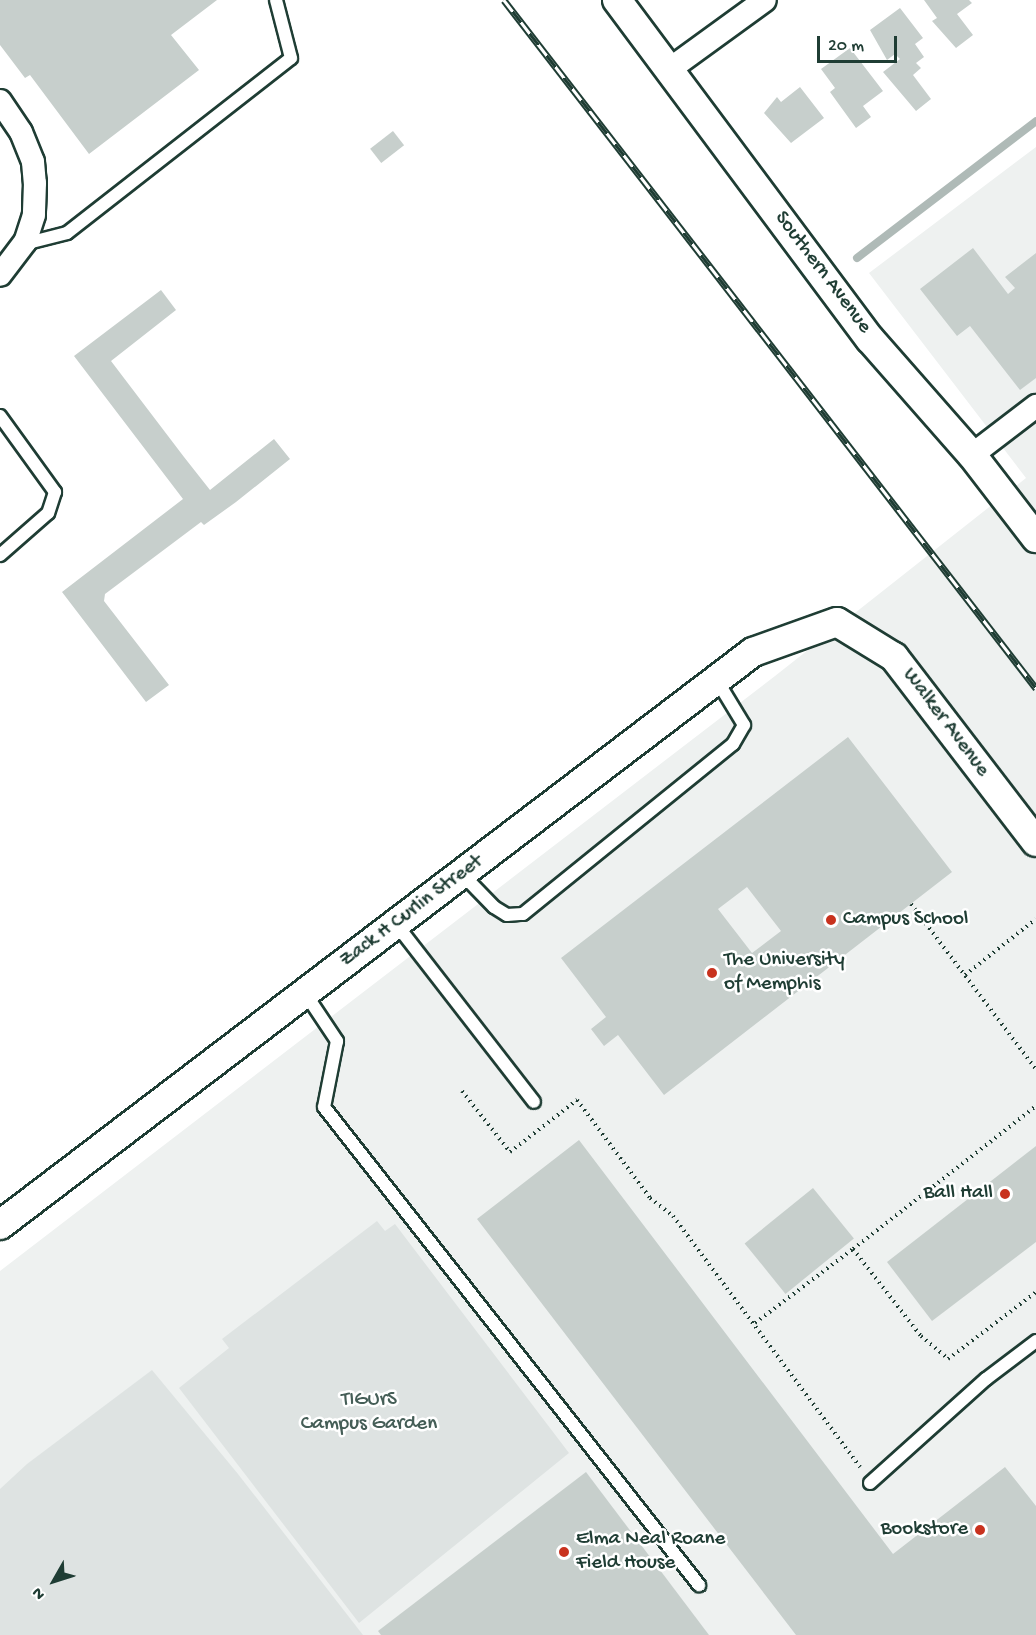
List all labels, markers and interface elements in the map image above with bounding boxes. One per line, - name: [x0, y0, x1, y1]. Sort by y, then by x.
- scale bar: [820, 24, 900, 62]
- text: 20 m: [828, 36, 864, 57]
- street label: Southern Avenue: [768, 207, 876, 339]
- street label: Walker Avenue: [896, 664, 994, 782]
- street label: Zack H Curlin Street: [336, 850, 488, 974]
- place label: Campus School: [843, 907, 968, 933]
- marker: Campus School: [824, 913, 838, 927]
- place label: The University of Memphis: [724, 948, 845, 998]
- marker: The University of Memphis: [705, 966, 719, 980]
- place label: Ball Hall: [923, 1181, 993, 1207]
- marker: Ball Hall: [998, 1187, 1012, 1201]
- park label: TIGUrS Campus Garden: [301, 1388, 437, 1438]
- place label: Bookstore: [881, 1517, 968, 1543]
- marker: Bookstore: [973, 1523, 987, 1537]
- place label: Elma Neal Roane Field House: [576, 1527, 725, 1577]
- marker: Elma Neal Roane Field House: [557, 1545, 571, 1559]
- north arrow: [24, 1551, 84, 1611]
- text: N: [29, 1583, 50, 1603]

